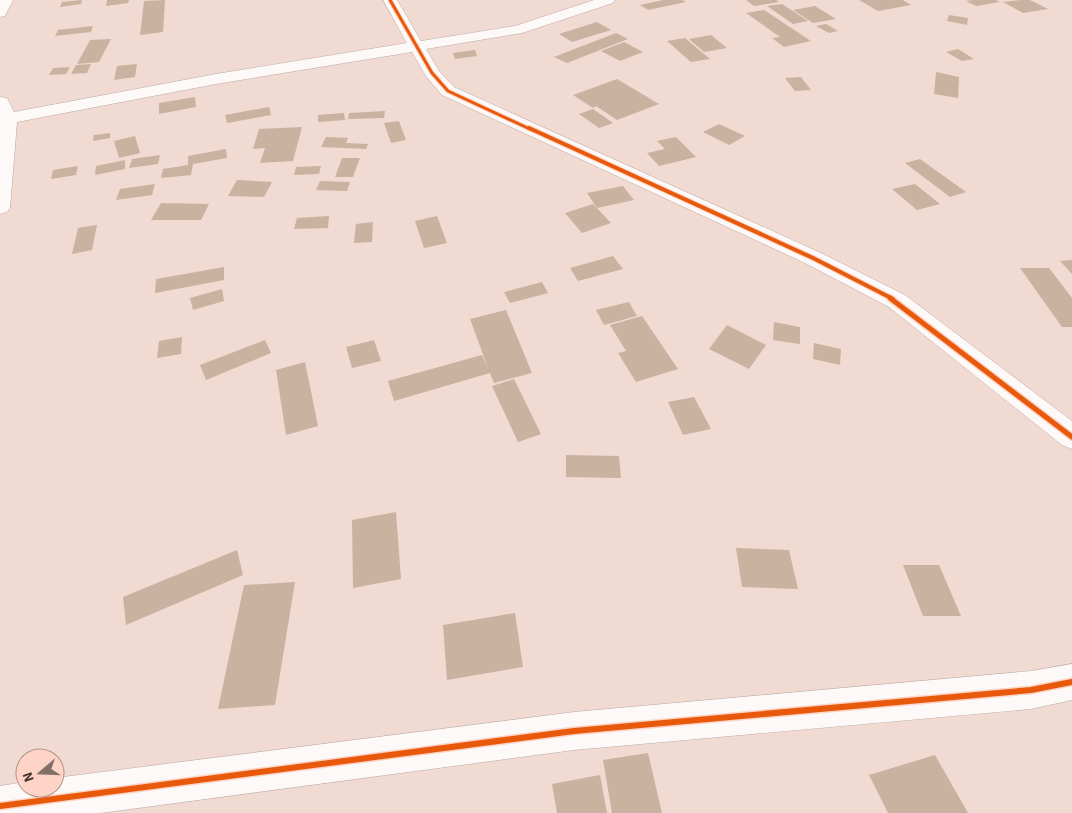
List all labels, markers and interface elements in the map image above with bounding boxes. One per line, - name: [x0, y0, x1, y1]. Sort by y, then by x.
- north arrow: [15, 748, 65, 798]
- text: N: [18, 769, 40, 785]

